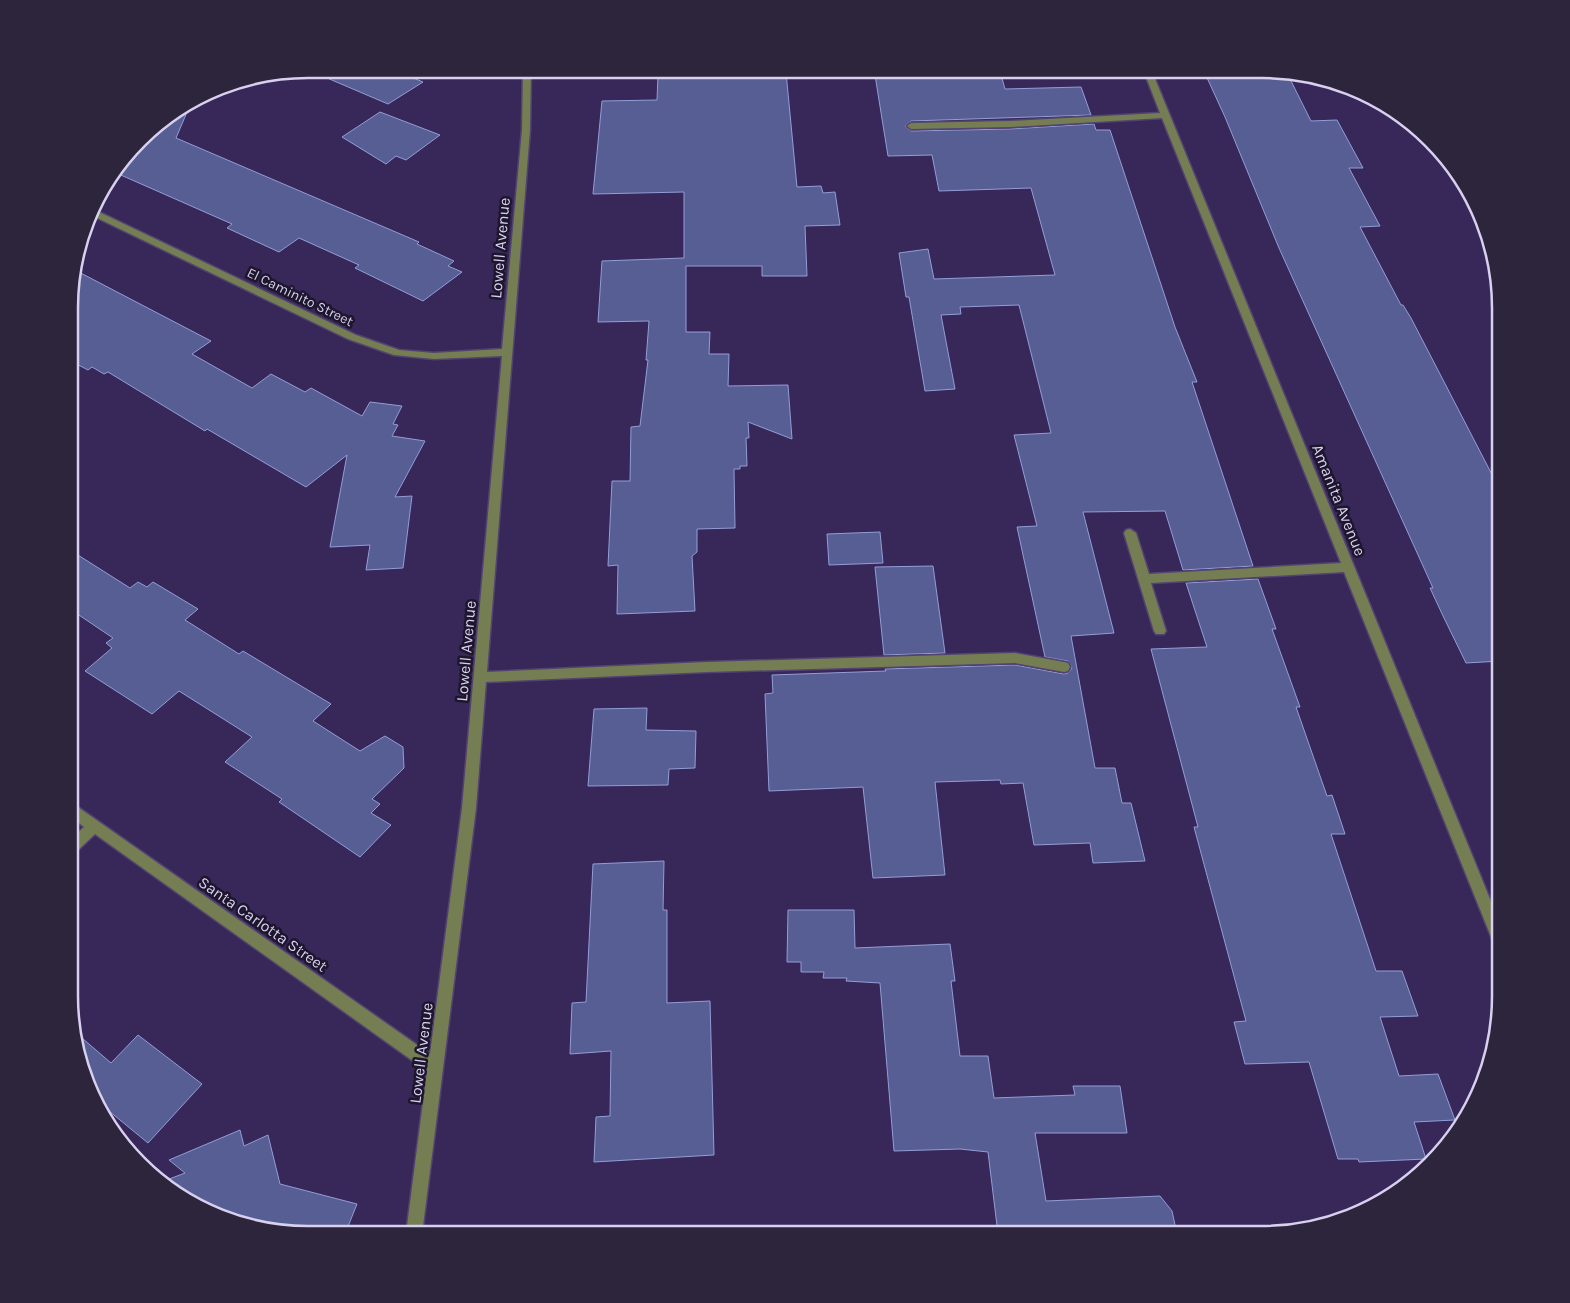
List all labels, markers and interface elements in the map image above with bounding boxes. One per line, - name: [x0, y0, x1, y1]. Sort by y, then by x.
- street label: Lowell Avenue: [486, 197, 514, 299]
- street label: El Caminito Street: [244, 264, 356, 330]
- street label: Amanita Avenue: [1308, 441, 1370, 559]
- street label: Lowell Avenue: [452, 600, 480, 702]
- street label: Santa Carlotta Street: [195, 872, 331, 976]
- street label: Lowell Avenue: [405, 1001, 437, 1105]

